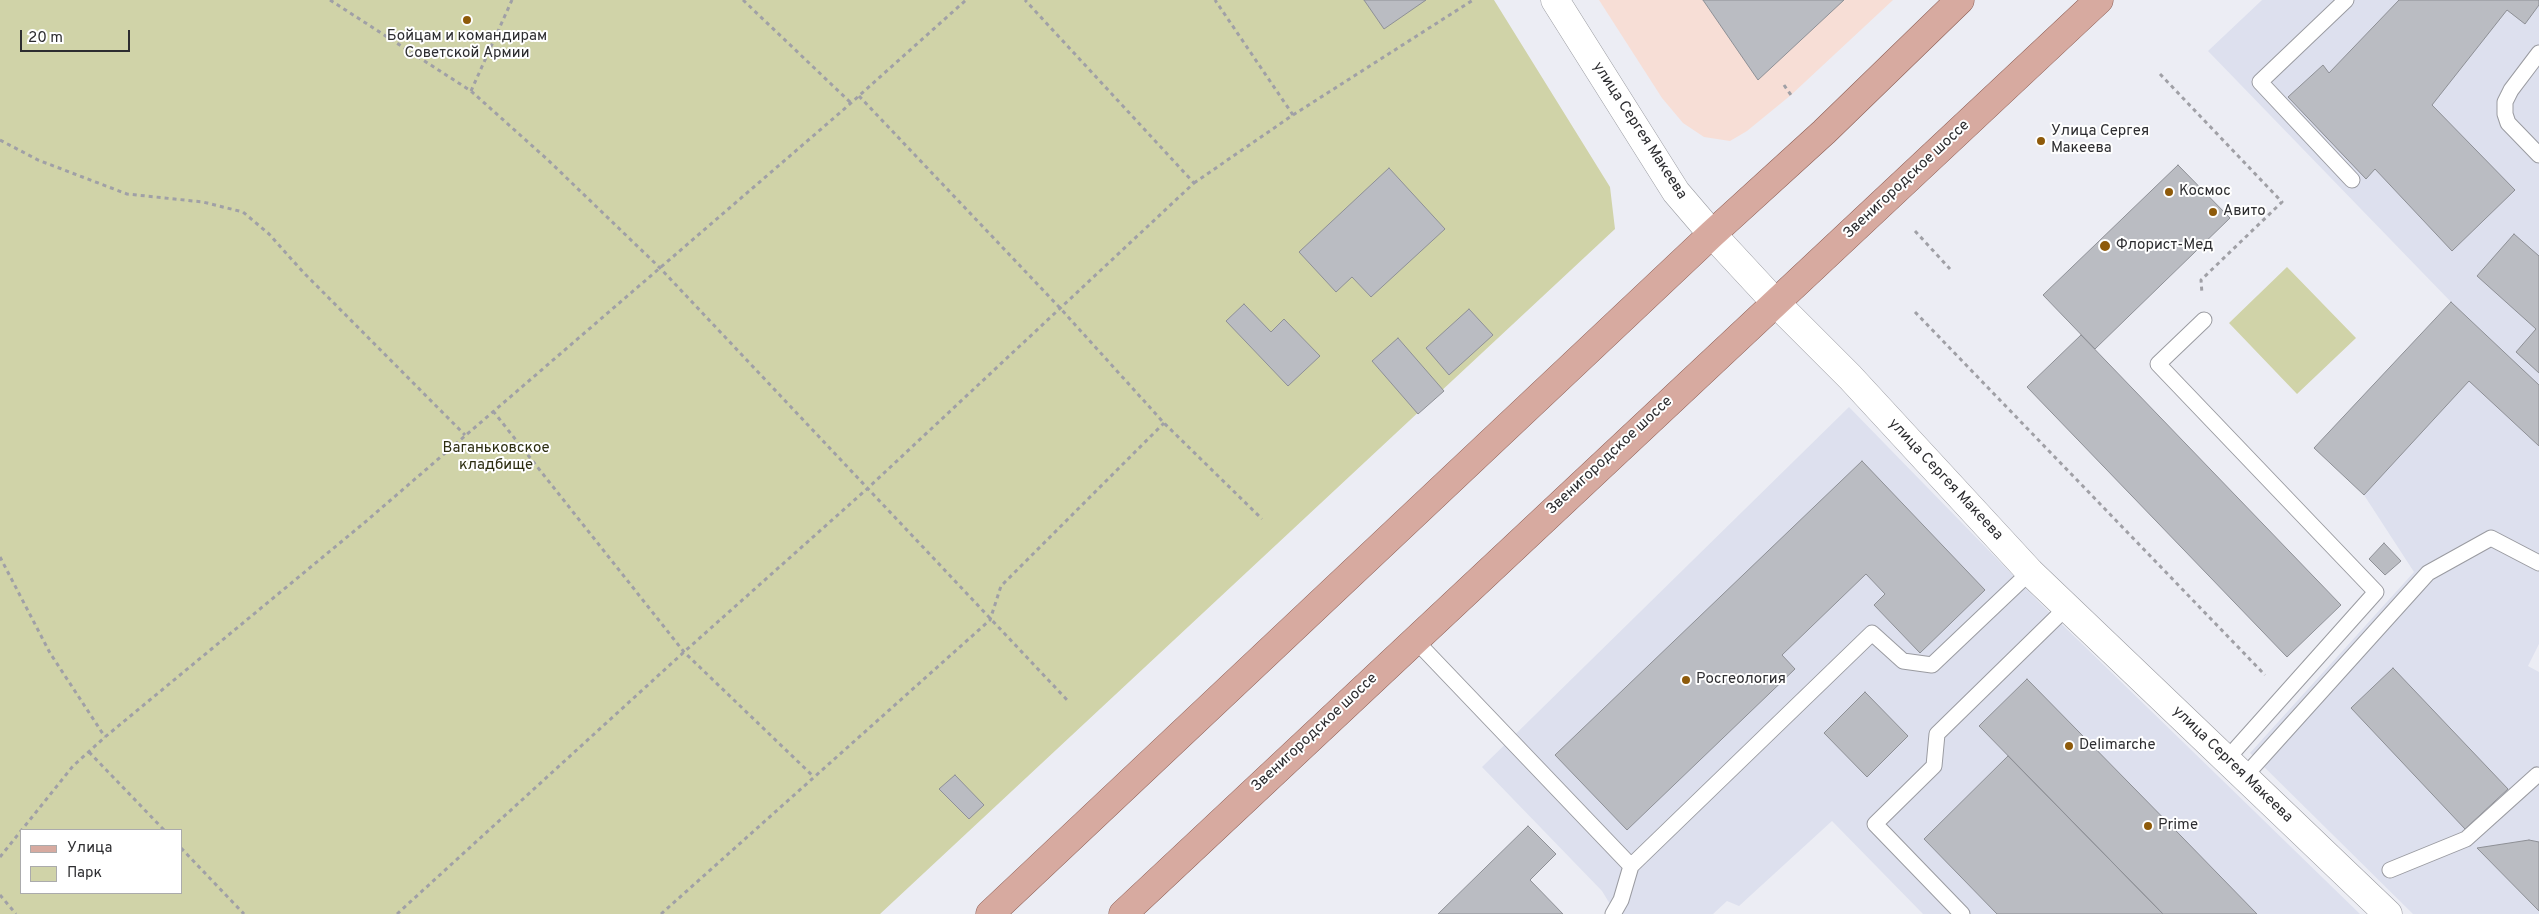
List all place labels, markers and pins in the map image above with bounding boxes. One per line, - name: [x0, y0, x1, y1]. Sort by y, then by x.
- marker: Бойцам и командирам Советской Армии: [461, 14, 473, 26]
- place label: Бойцам и командирам Советской Армии: [387, 28, 547, 63]
- place label: Улица Сергея Макеева: [2051, 123, 2149, 158]
- marker: Улица Сергея Макеева: [2035, 135, 2047, 147]
- place label: Космос: [2179, 183, 2231, 201]
- marker: Космос: [2163, 186, 2175, 198]
- place label: Авито: [2223, 203, 2266, 221]
- marker: Авито: [2207, 206, 2219, 218]
- place label: Флорист-Мед: [2116, 237, 2213, 255]
- marker: Флорист-Мед: [2098, 239, 2112, 253]
- place label: Росгеология: [1696, 671, 1786, 689]
- marker: Росгеология: [1680, 674, 1692, 686]
- place label: Delimarche: [2079, 737, 2155, 755]
- marker: Delimarche: [2063, 740, 2075, 752]
- place label: Prime: [2158, 817, 2198, 835]
- marker: Prime: [2142, 820, 2154, 832]

